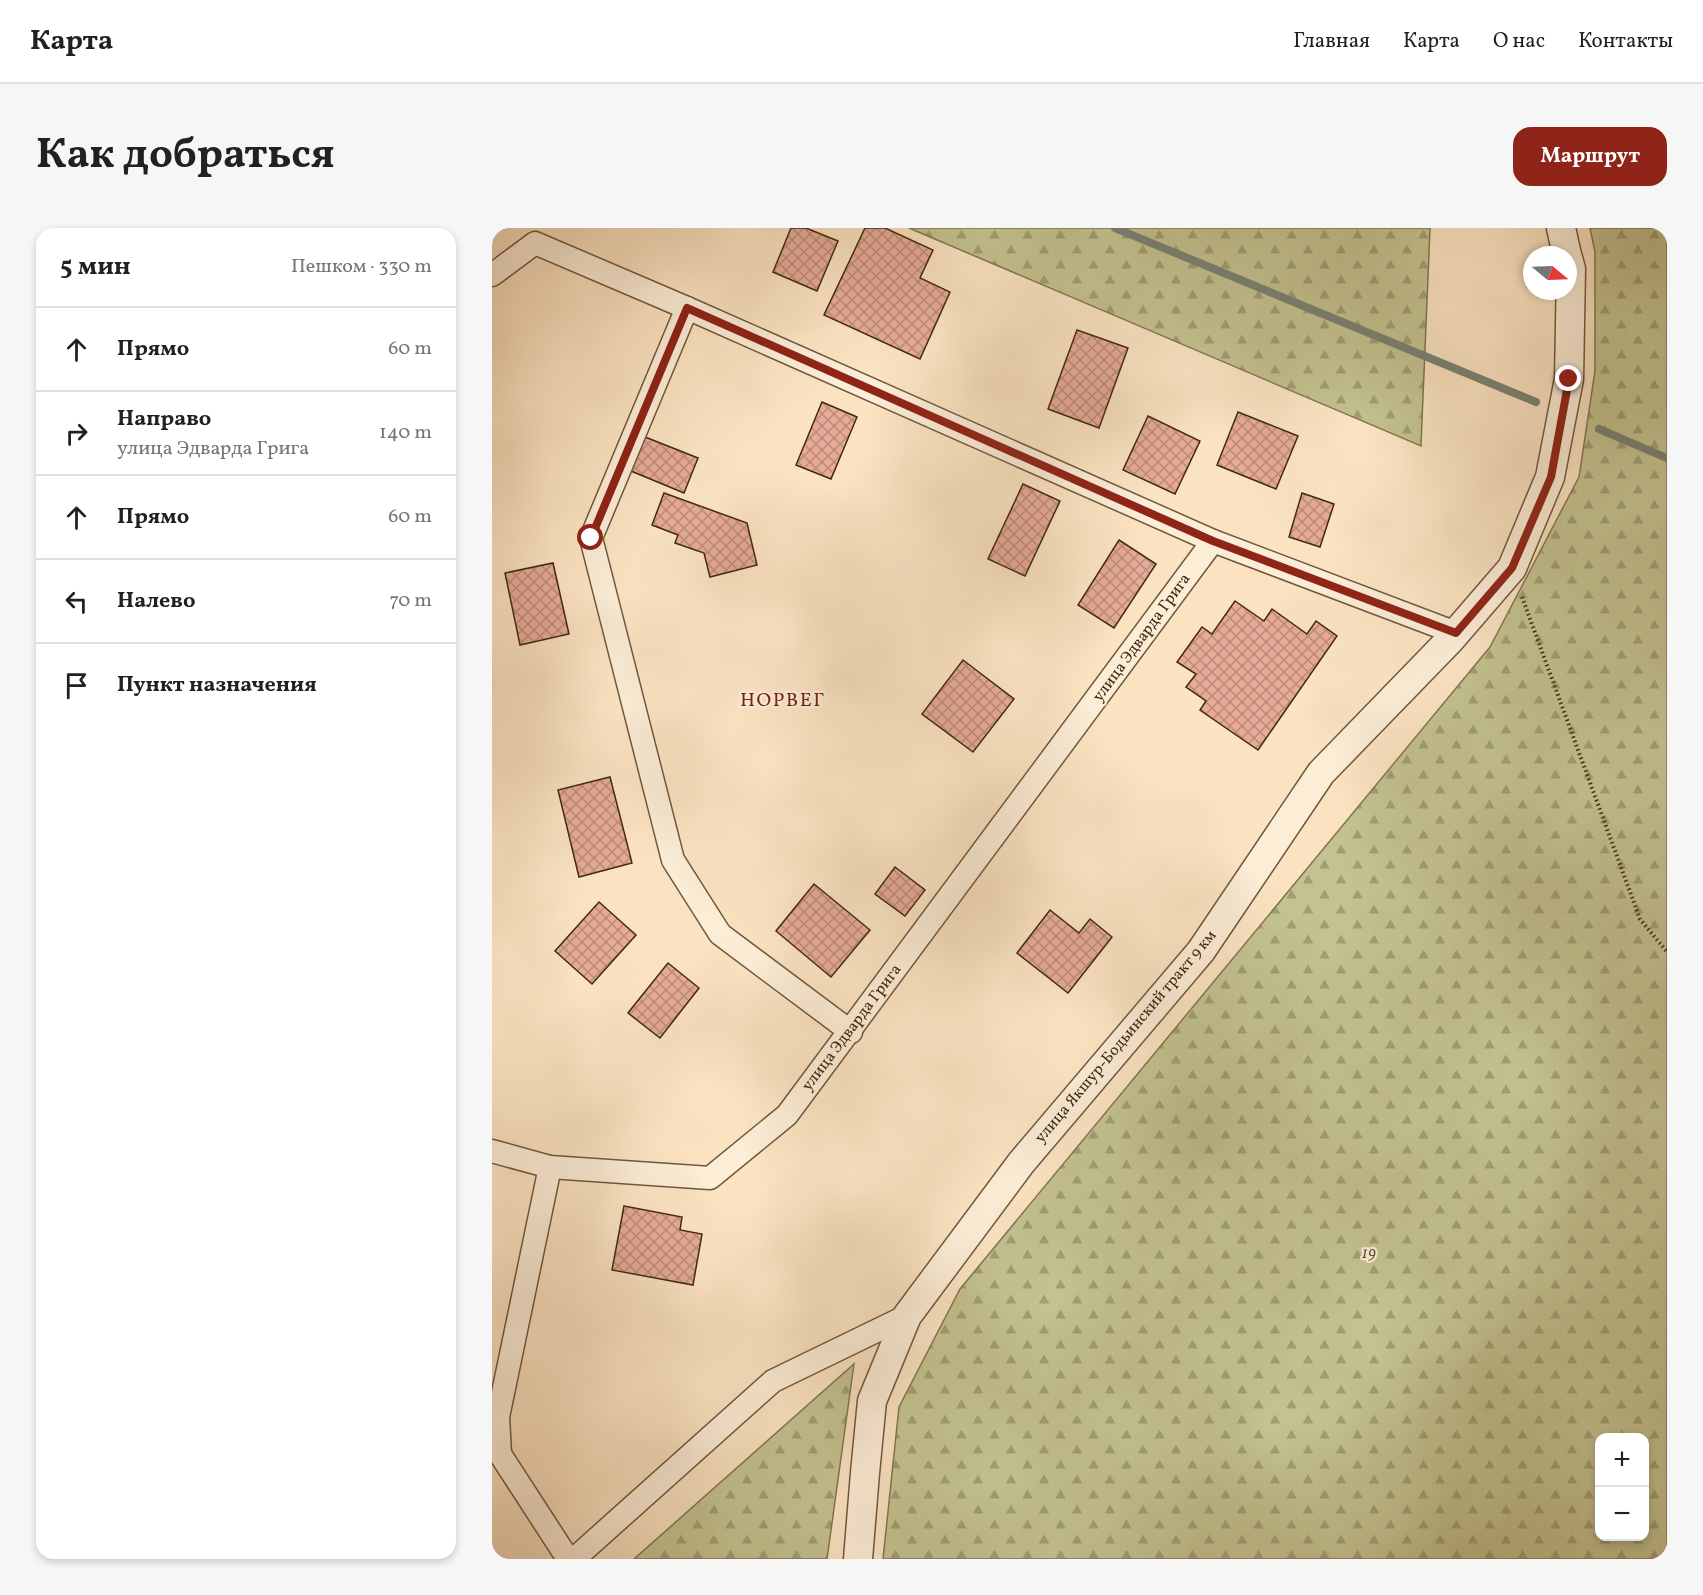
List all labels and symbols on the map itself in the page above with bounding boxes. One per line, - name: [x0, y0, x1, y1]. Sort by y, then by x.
- north arrow: [1523, 246, 1577, 300]
- route end: [1555, 365, 1581, 391]
- route start: [577, 524, 603, 550]
- street label: улица Эдварда Грига: [1088, 569, 1196, 707]
- district label: НОРВЕГ: [740, 687, 826, 715]
- street label: улица Якшур-Бодьинский тракт 9 км: [1030, 926, 1222, 1148]
- street label: улица Эдварда Грига: [797, 960, 907, 1096]
- park label: 19: [1362, 1243, 1376, 1265]

